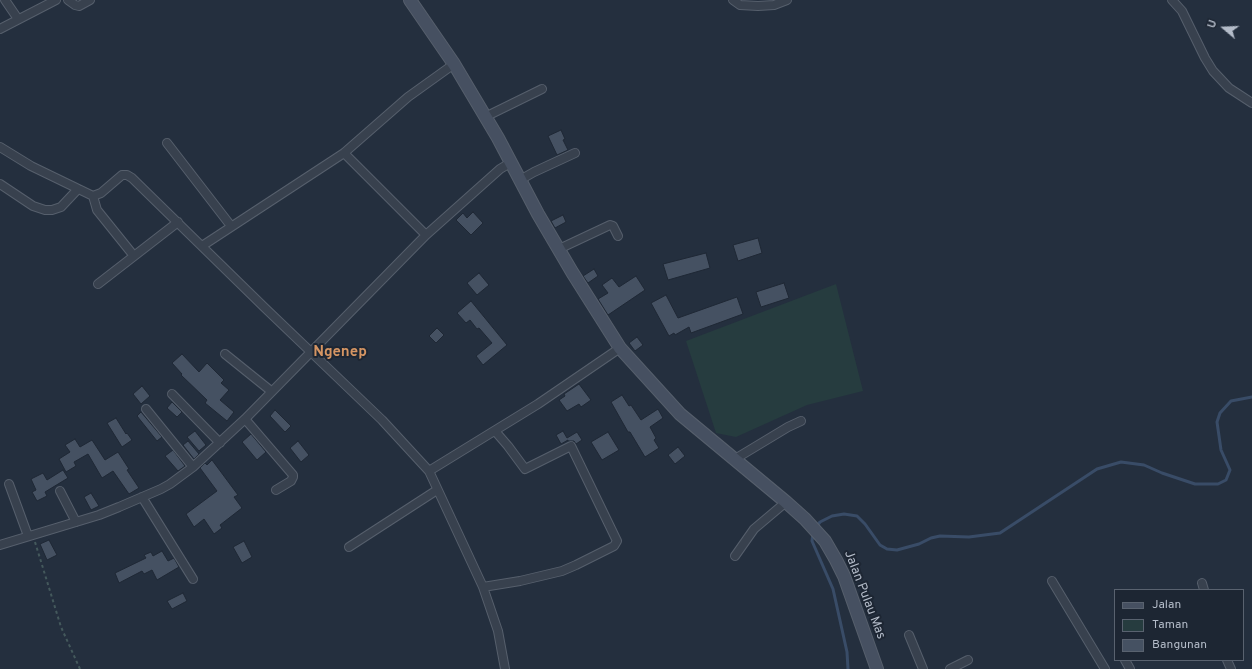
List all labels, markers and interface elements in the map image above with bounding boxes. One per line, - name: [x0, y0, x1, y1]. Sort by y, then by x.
- north arrow: [1204, 8, 1244, 48]
- text: U: [1205, 18, 1221, 30]
- district label: Ngenep: [313, 344, 367, 362]
- street label: Jalan Pulau Mas: [840, 548, 888, 642]
- legend: [1114, 589, 1244, 661]
- text: Jalan: [1152, 597, 1181, 613]
- text: Taman: [1152, 617, 1188, 633]
- text: Bangunan: [1152, 637, 1207, 653]

